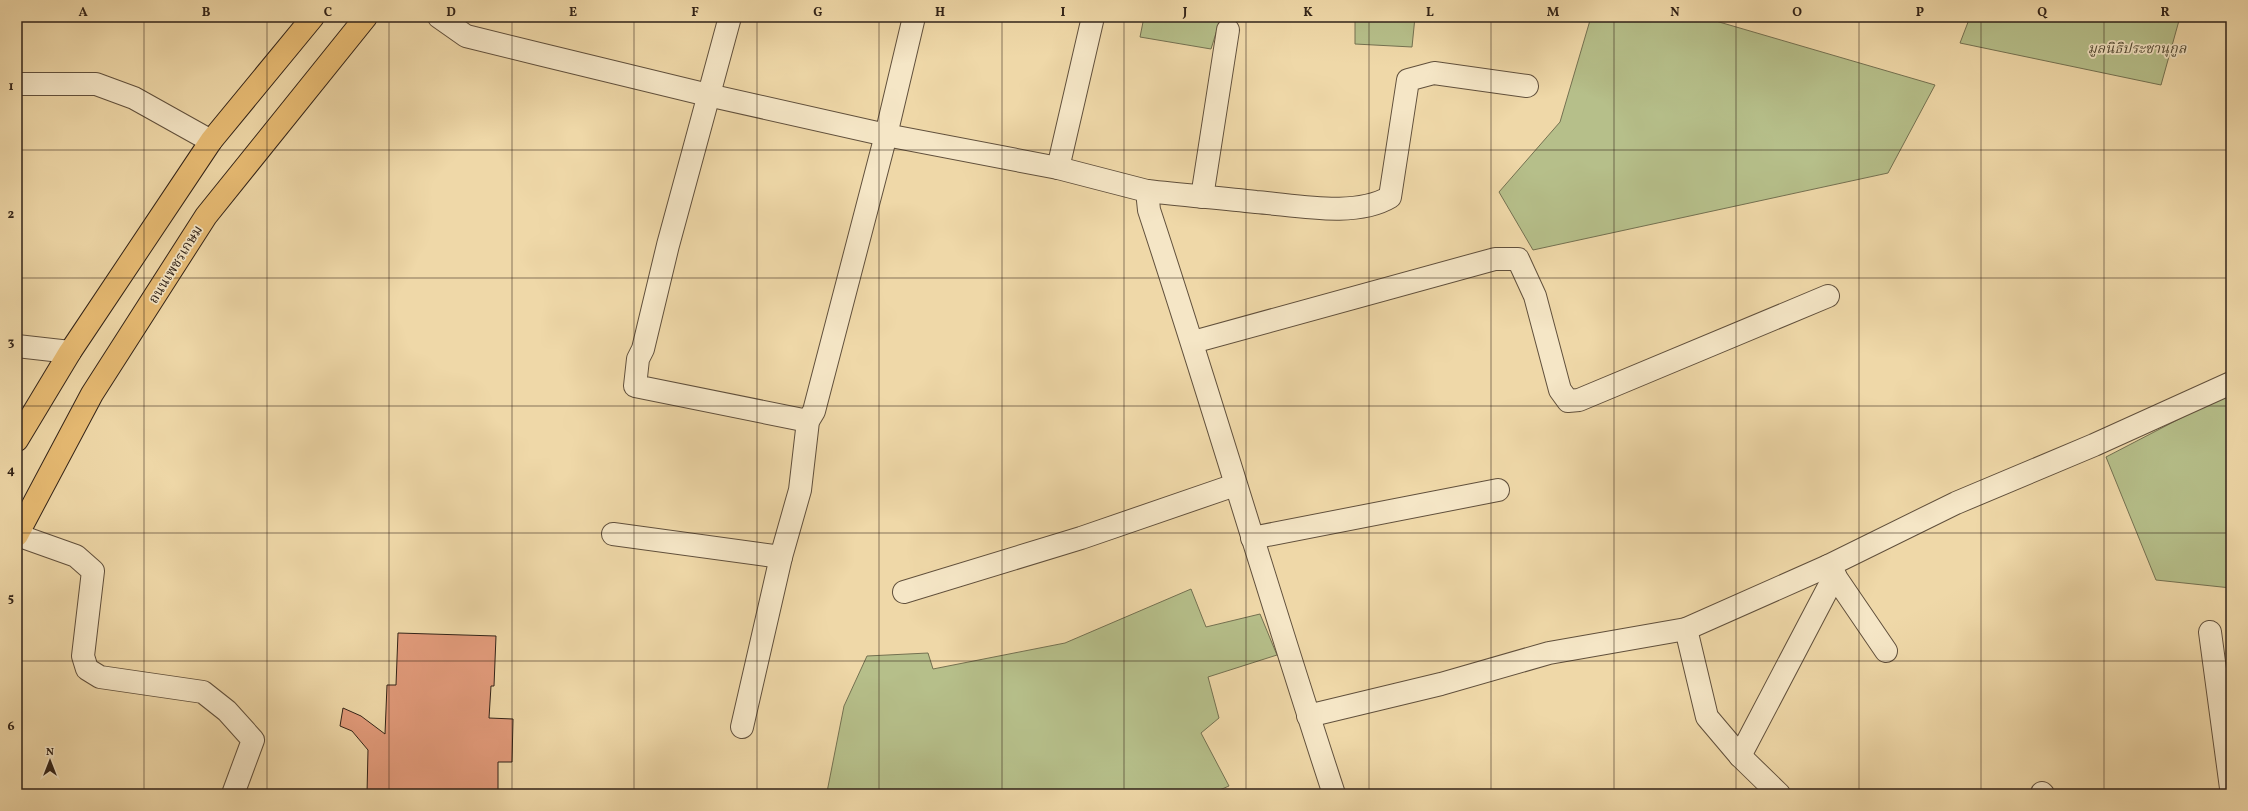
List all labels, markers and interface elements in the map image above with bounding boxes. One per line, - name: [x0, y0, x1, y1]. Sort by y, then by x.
- text: A: [78, 4, 88, 22]
- text: B: [202, 4, 211, 22]
- text: C: [324, 4, 332, 22]
- text: D: [446, 4, 456, 22]
- text: E: [569, 4, 577, 22]
- text: F: [691, 4, 699, 22]
- text: G: [813, 4, 823, 22]
- text: H: [935, 4, 945, 22]
- text: I: [1061, 4, 1066, 22]
- text: J: [1182, 4, 1188, 22]
- text: K: [1303, 4, 1313, 22]
- text: L: [1426, 4, 1434, 22]
- text: M: [1547, 4, 1560, 22]
- text: N: [1670, 4, 1680, 22]
- text: O: [1792, 4, 1802, 22]
- text: P: [1916, 4, 1924, 22]
- text: Q: [2037, 4, 2048, 22]
- text: R: [2160, 4, 2170, 22]
- park label: มูลนิธิประชานุกูล: [2088, 40, 2187, 59]
- text: 1: [8, 78, 14, 96]
- text: 2: [8, 206, 15, 224]
- street label: ถนนเพชรเกษม: [145, 222, 208, 308]
- text: 3: [8, 334, 15, 352]
- text: 4: [7, 462, 15, 480]
- text: 5: [8, 590, 14, 608]
- text: 6: [7, 718, 15, 736]
- north arrow: [30, 741, 70, 781]
- text: N: [46, 745, 54, 760]

